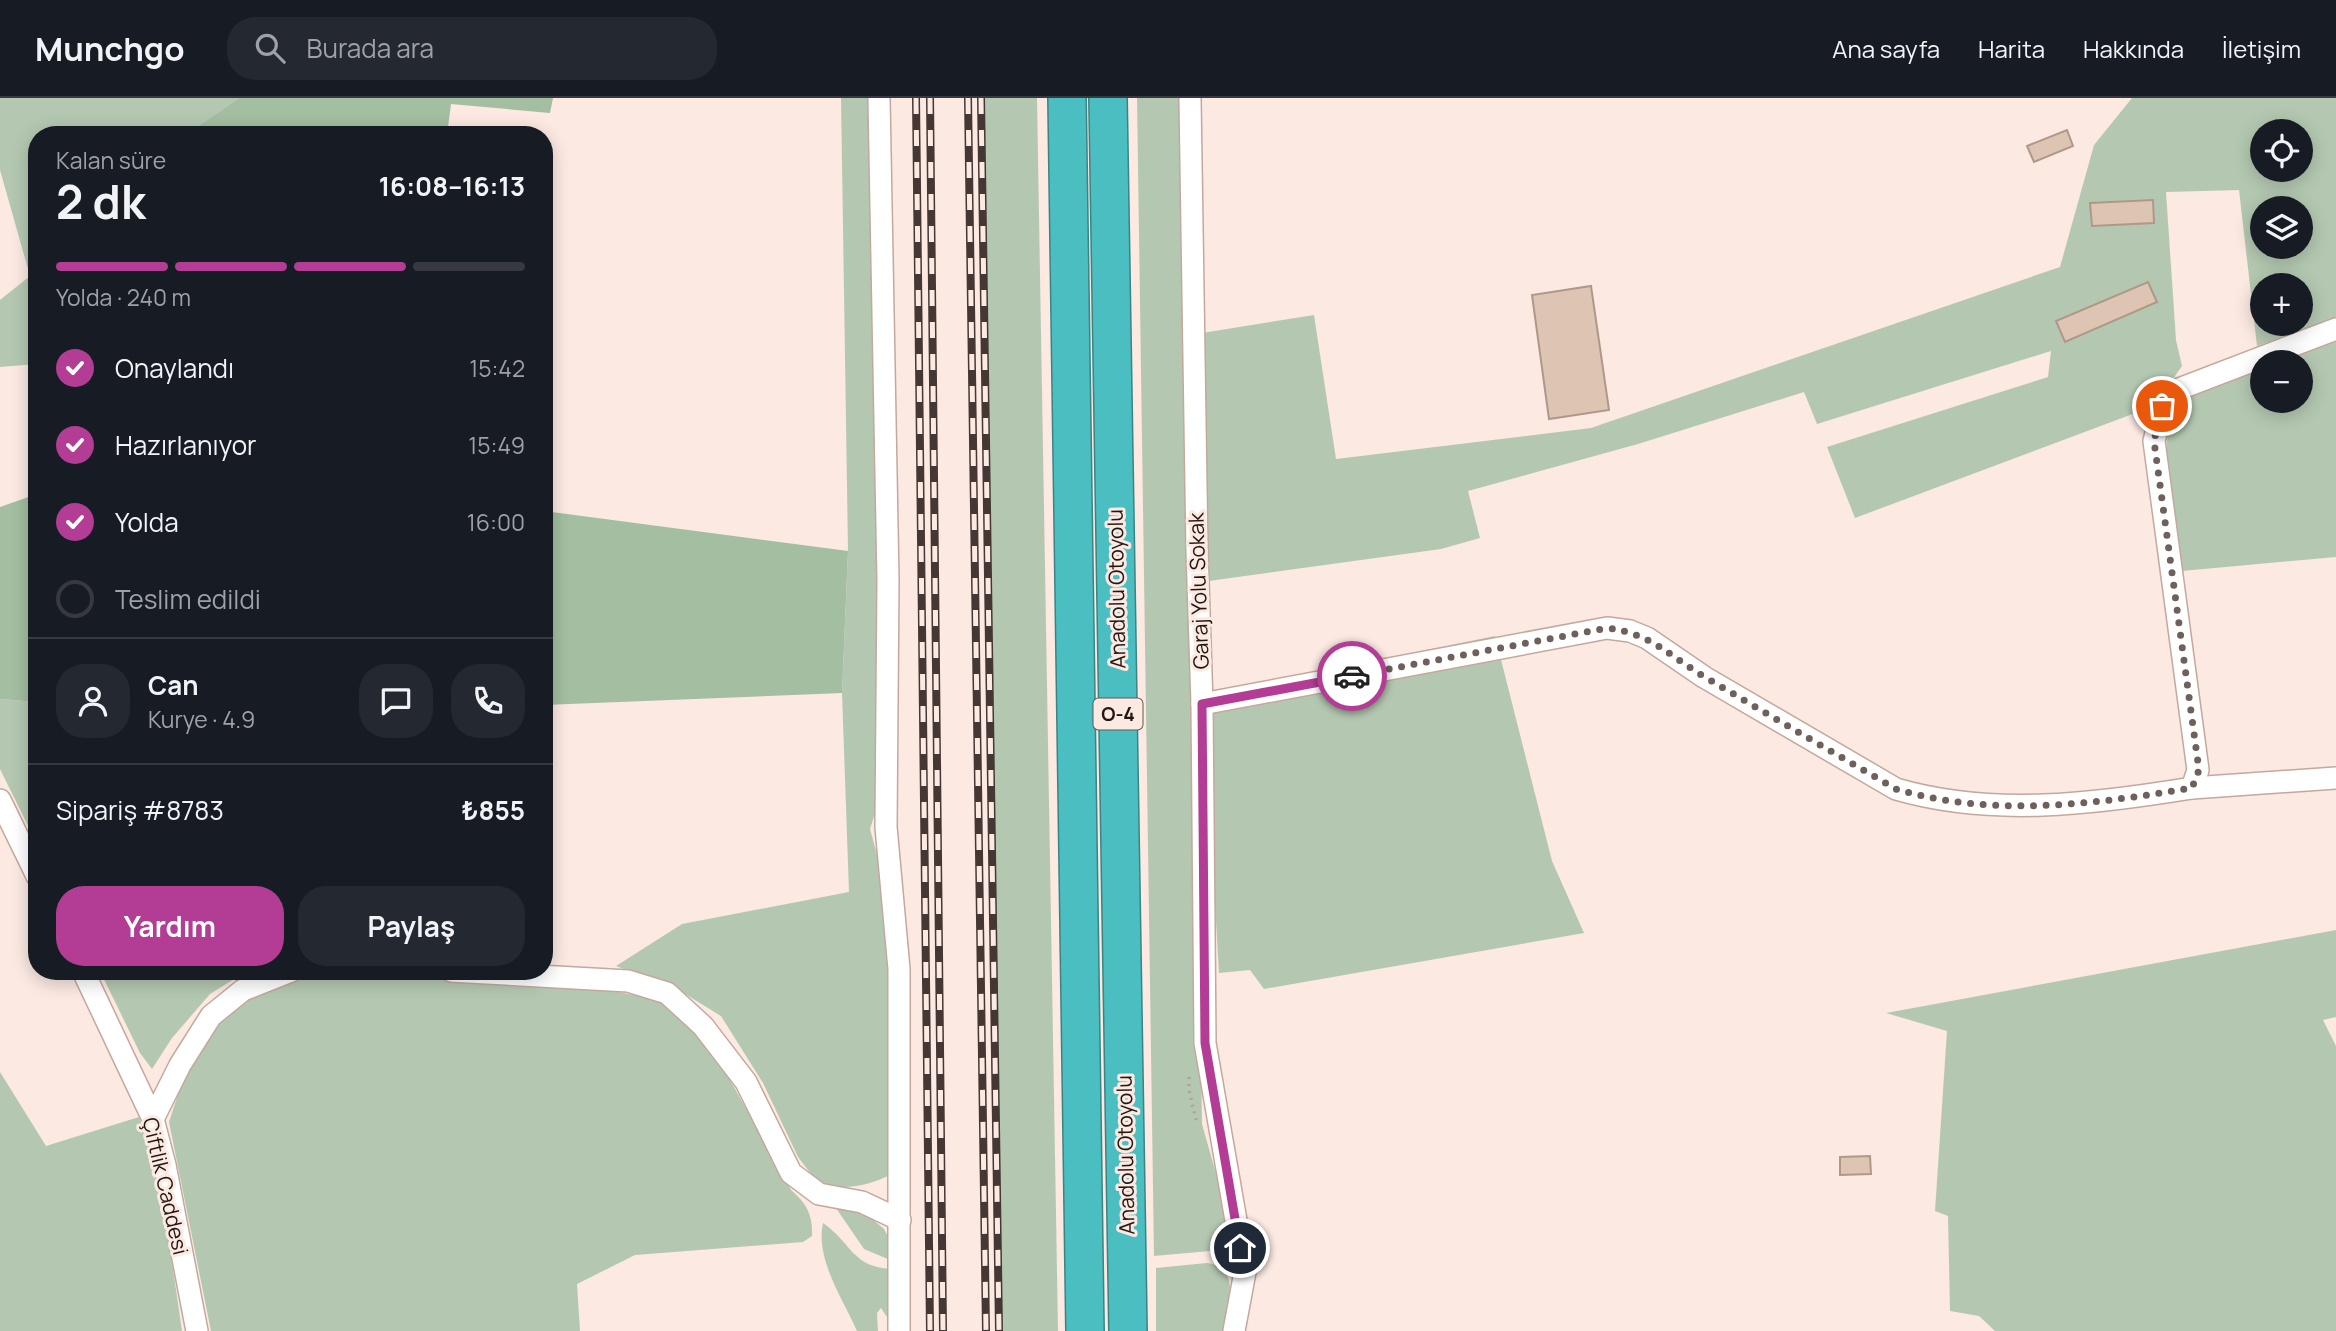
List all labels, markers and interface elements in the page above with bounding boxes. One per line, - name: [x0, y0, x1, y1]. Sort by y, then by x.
- search box: [227, 17, 717, 80]
- text: Munchgo: [35, 26, 185, 71]
- icon: search: [251, 29, 289, 67]
- text: Burada ara: [307, 30, 434, 66]
- text: Ana sayfa: [1832, 32, 1940, 65]
- text: Harita: [1978, 32, 2045, 65]
- text: Hakkında: [2083, 32, 2184, 65]
- text: İletişim: [2222, 32, 2301, 65]
- map controls: [2250, 119, 2313, 413]
- button: locate: [2250, 119, 2313, 182]
- text: Kalan süre: [56, 144, 166, 176]
- text: 16:08–16:13: [379, 168, 525, 204]
- text: 2 dk: [56, 170, 146, 233]
- button: layers: [2250, 196, 2313, 259]
- button: +: [2250, 273, 2313, 336]
- text: Yolda · 240 m: [56, 281, 191, 313]
- icon: check: [56, 349, 94, 387]
- text: Onaylandı: [115, 350, 234, 386]
- button: −: [2250, 350, 2313, 413]
- text: 15:42: [469, 352, 525, 384]
- pin: [2132, 376, 2192, 436]
- icon: bag: [2143, 387, 2181, 425]
- icon: check: [56, 426, 94, 464]
- text: Hazırlanıyor: [115, 427, 256, 463]
- text: 15:49: [468, 429, 525, 461]
- icon: check: [56, 503, 94, 541]
- text: Yolda: [115, 504, 179, 540]
- text: 16:00: [467, 506, 525, 538]
- street label: Anadolu Otoyolu: [1101, 509, 1131, 669]
- street label: Garaj Yolu Sokak: [1181, 512, 1215, 670]
- text: Teslim edildi: [115, 581, 261, 617]
- courier: [1317, 641, 1387, 711]
- icon: car: [1333, 657, 1371, 695]
- button: person: [56, 664, 130, 738]
- button: chat: [359, 664, 433, 738]
- button: phone: [451, 664, 525, 738]
- text: Can: [148, 667, 198, 703]
- road number: O-4: [1094, 698, 1142, 730]
- text: Kurye · 4.9: [148, 703, 255, 735]
- text: Sipariş #8783: [56, 792, 224, 828]
- text: ₺855: [461, 792, 525, 828]
- button: Yardım: [56, 886, 284, 966]
- button: Paylaş: [298, 886, 525, 966]
- street label: Anadolu Otoyolu: [1110, 1075, 1140, 1235]
- street label: Çiftlik Caddesi: [137, 1115, 195, 1257]
- pin: [1210, 1218, 1270, 1278]
- icon: home: [1221, 1229, 1259, 1267]

